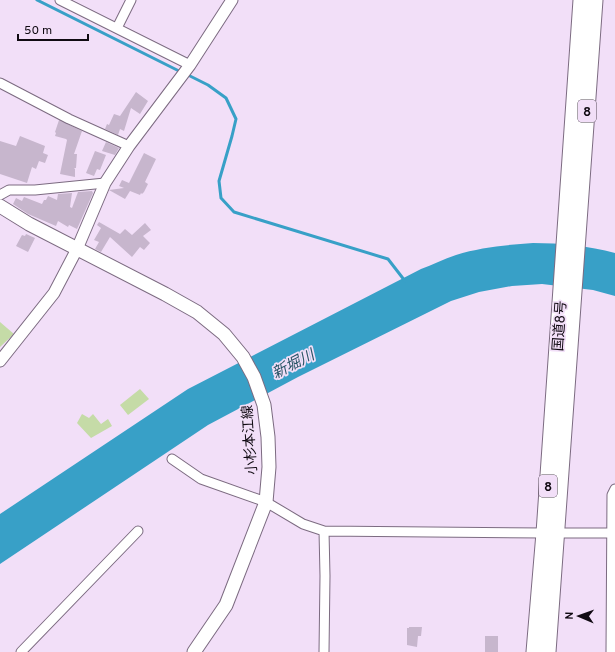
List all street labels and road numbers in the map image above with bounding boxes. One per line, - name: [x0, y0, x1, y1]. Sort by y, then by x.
- road number: 8: [578, 100, 596, 122]
- street label: 国道8号: [550, 300, 571, 352]
- street label: 小杉本江線: [240, 404, 261, 475]
- road number: 8: [539, 475, 557, 497]

